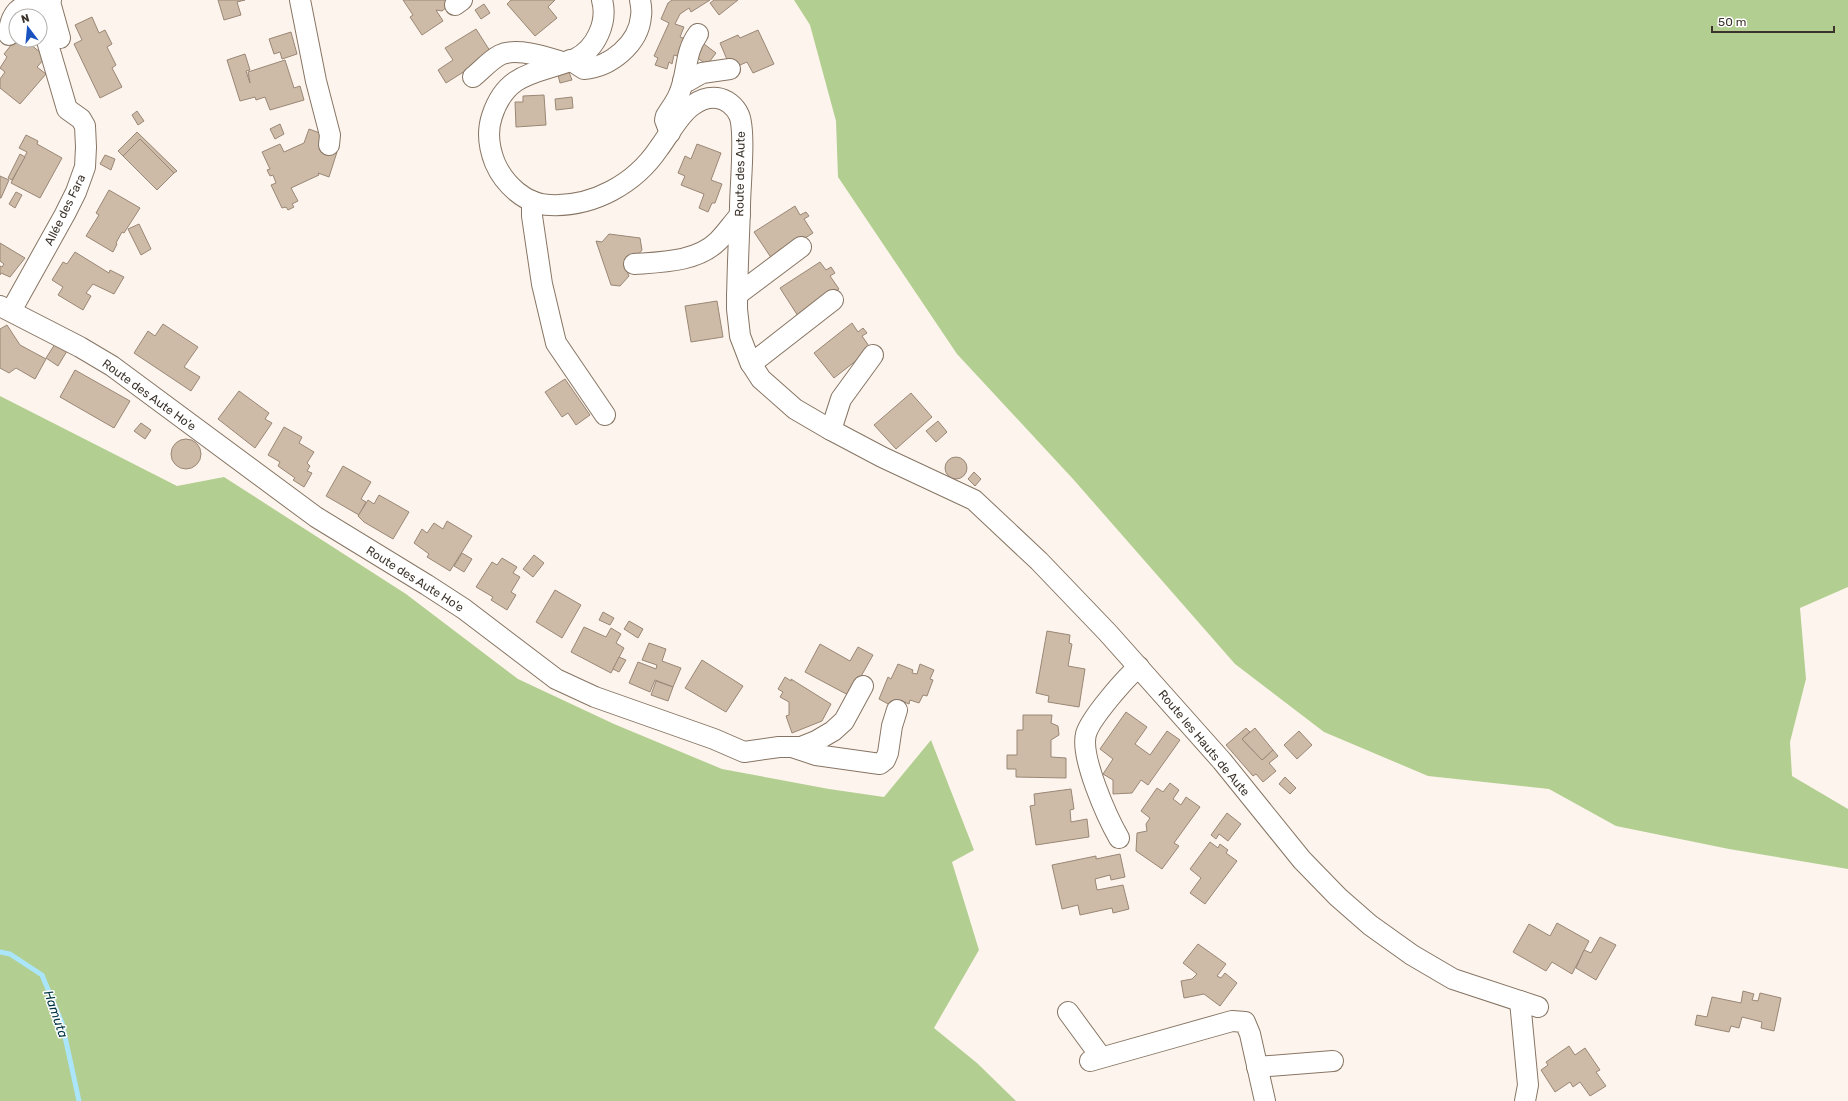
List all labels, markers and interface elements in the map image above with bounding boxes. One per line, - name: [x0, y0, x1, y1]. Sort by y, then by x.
- north arrow: [8, 8, 48, 48]
- scale bar: [1712, 8, 1834, 34]
- text: N: [20, 12, 31, 26]
- text: 50 m: [1718, 15, 1746, 29]
- street label: Route des Aute: [732, 131, 748, 217]
- street label: Allée des Fara: [42, 172, 88, 248]
- street label: Route des Aute Ho'e: [99, 356, 199, 434]
- street label: Route des Aute Ho'e: [364, 543, 467, 615]
- street label: Route les Hauts de Aute: [1156, 687, 1253, 799]
- water label: Hamuta: [41, 988, 71, 1040]

